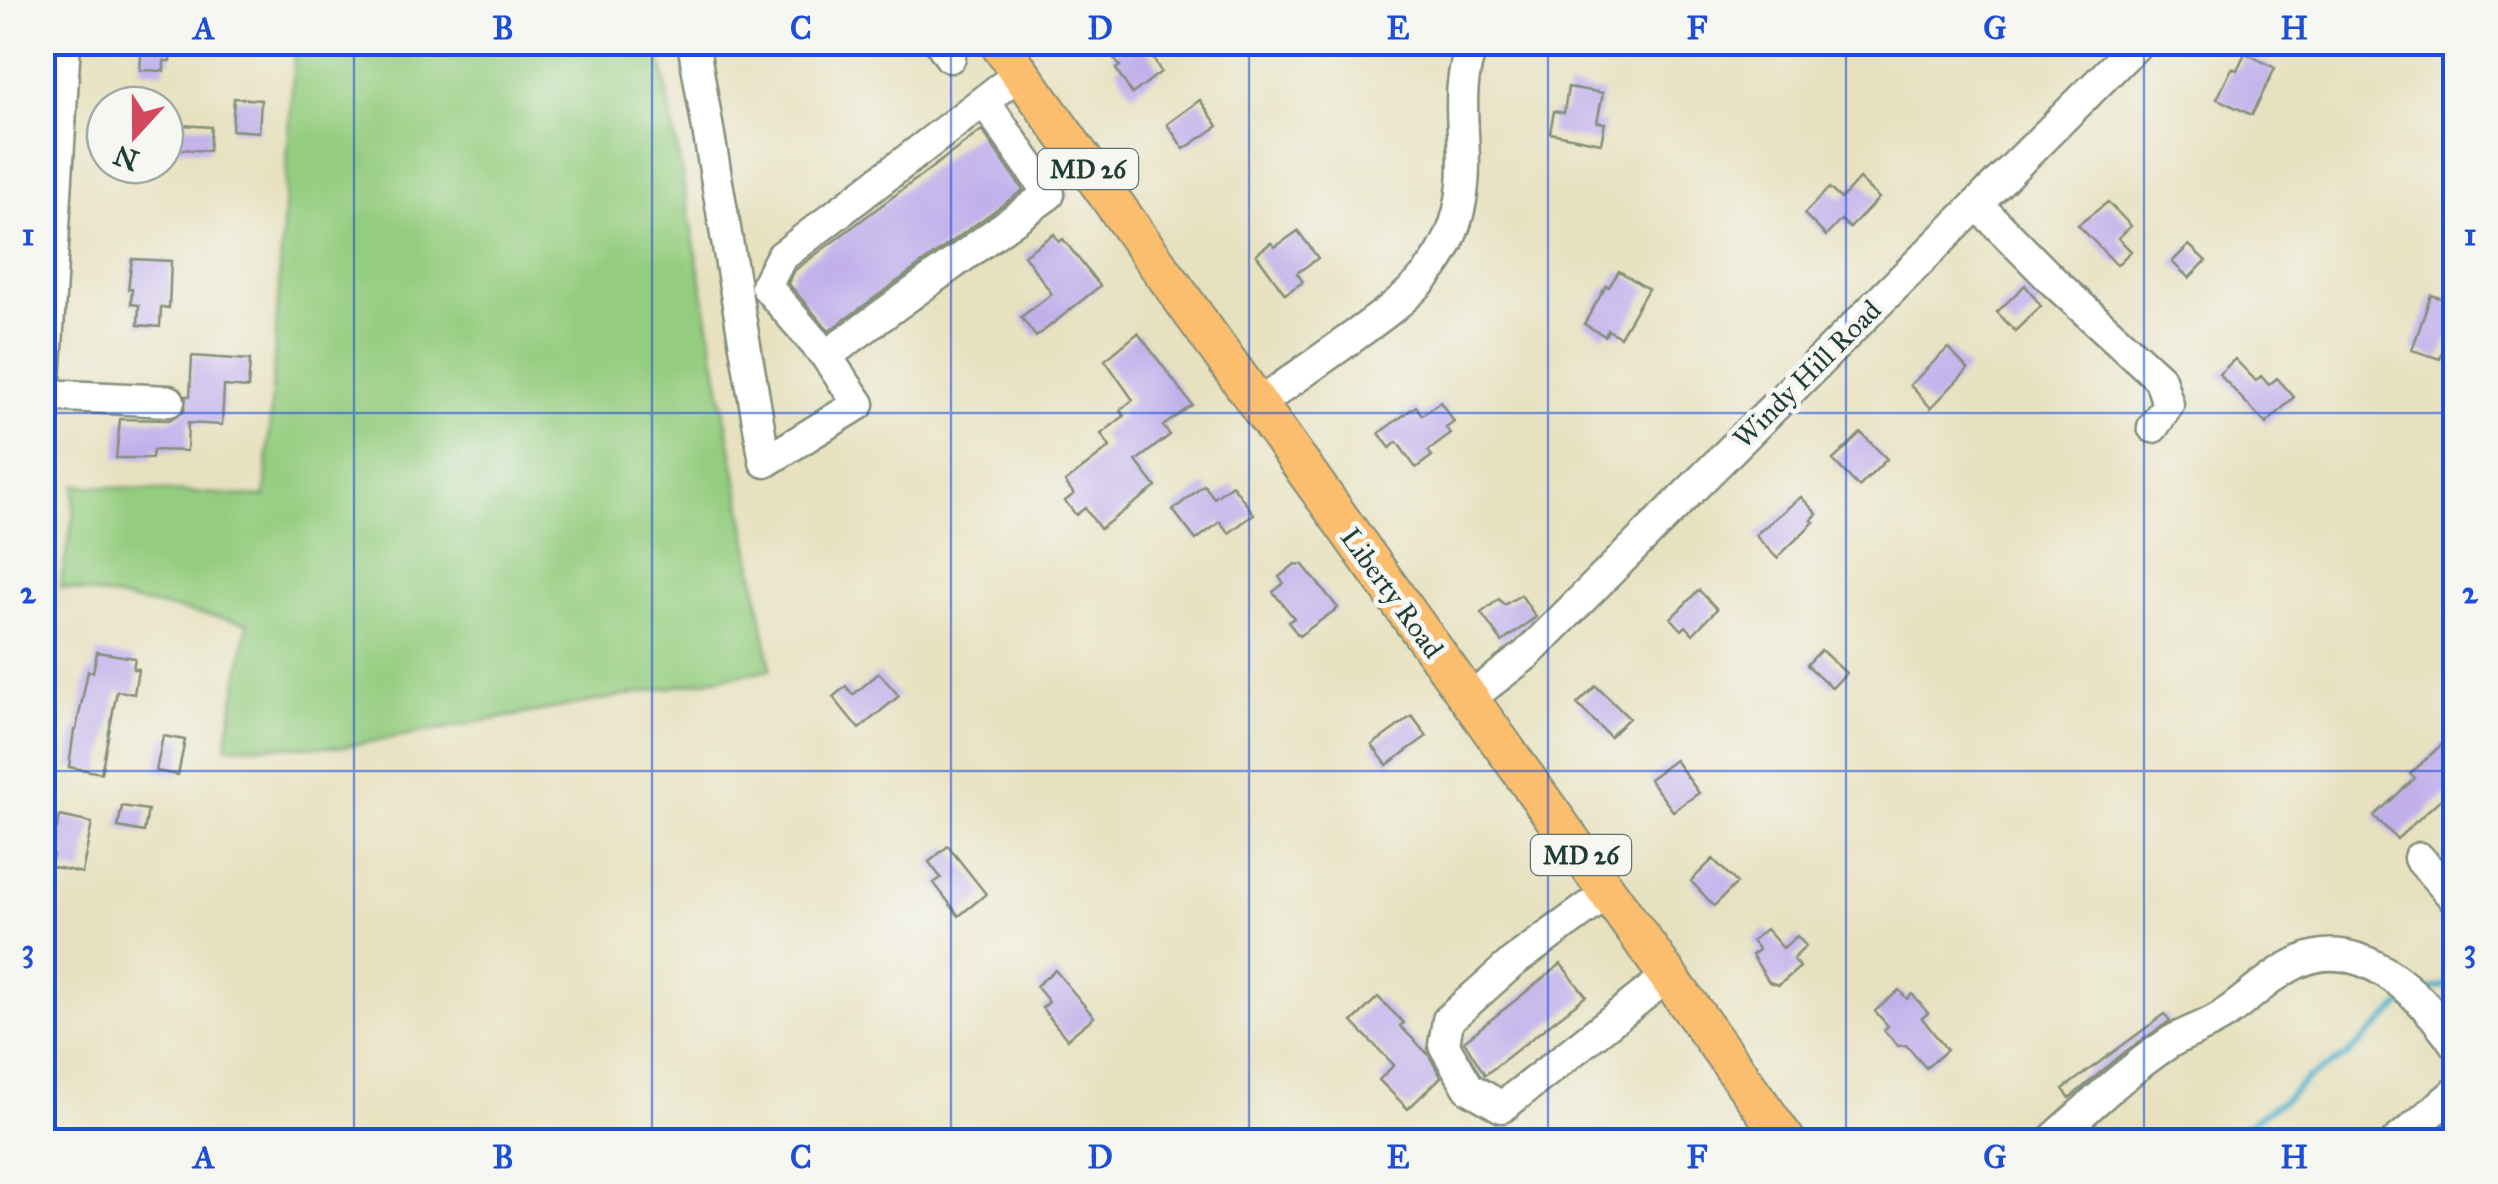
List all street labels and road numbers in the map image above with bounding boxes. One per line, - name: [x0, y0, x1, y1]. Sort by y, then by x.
- road number: MD 26: [1038, 149, 1138, 189]
- street label: Windy Hill Road: [1726, 293, 1888, 455]
- street label: Liberty Road: [1333, 521, 1451, 665]
- road number: MD 26: [1531, 835, 1631, 875]

